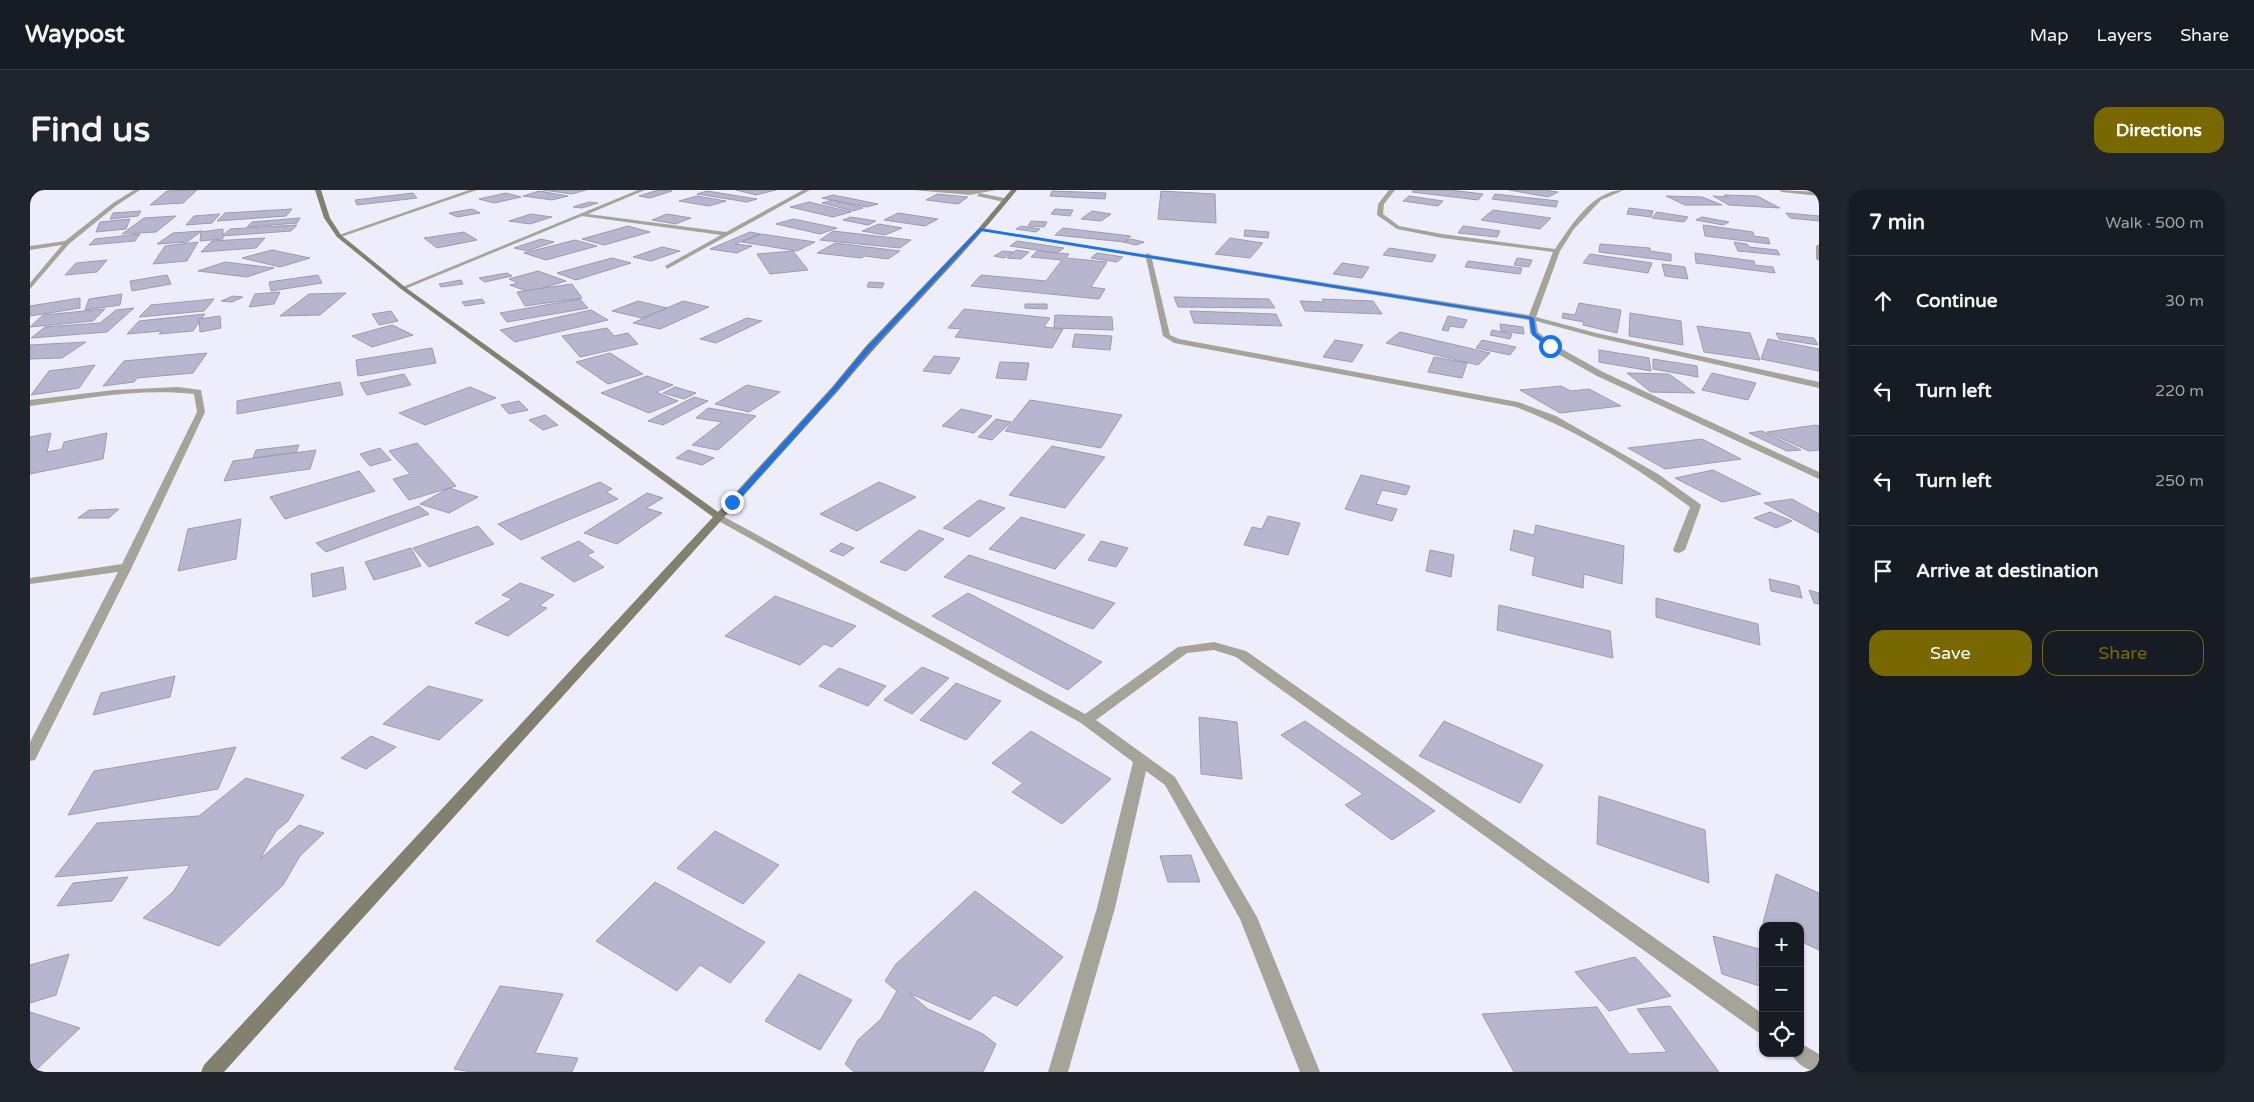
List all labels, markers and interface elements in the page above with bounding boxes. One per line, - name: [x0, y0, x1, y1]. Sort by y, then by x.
- text: Waypost: [25, 20, 125, 49]
- text: Map: [2030, 24, 2069, 46]
- text: Layers: [2097, 24, 2152, 46]
- text: Share: [2180, 24, 2229, 46]
- button: Directions: [2094, 107, 2224, 153]
- text: Find us: [30, 109, 150, 151]
- text: 7 min: [1869, 210, 1925, 235]
- text: Walk · 500 m: [2105, 213, 2204, 233]
- icon: ahead: [1869, 287, 1897, 315]
- text: Continue: [1916, 290, 1998, 312]
- text: 30 m: [2165, 291, 2204, 311]
- route start: [1539, 335, 1562, 358]
- icon: left: [1869, 377, 1897, 405]
- text: Turn left: [1916, 380, 1992, 402]
- text: 220 m: [2155, 381, 2204, 401]
- icon: left: [1869, 467, 1897, 495]
- text: Turn left: [1916, 470, 1992, 492]
- text: 250 m: [2155, 471, 2204, 491]
- route end: [721, 491, 744, 514]
- icon: arrive: [1869, 557, 1897, 585]
- text: Arrive at destination: [1916, 560, 2099, 582]
- button: Save: [1869, 630, 2032, 676]
- button: Share: [2042, 630, 2204, 676]
- map controls: [1759, 922, 1804, 1057]
- button: +: [1759, 922, 1804, 967]
- button: −: [1759, 967, 1804, 1012]
- button: locate: [1759, 1012, 1804, 1057]

